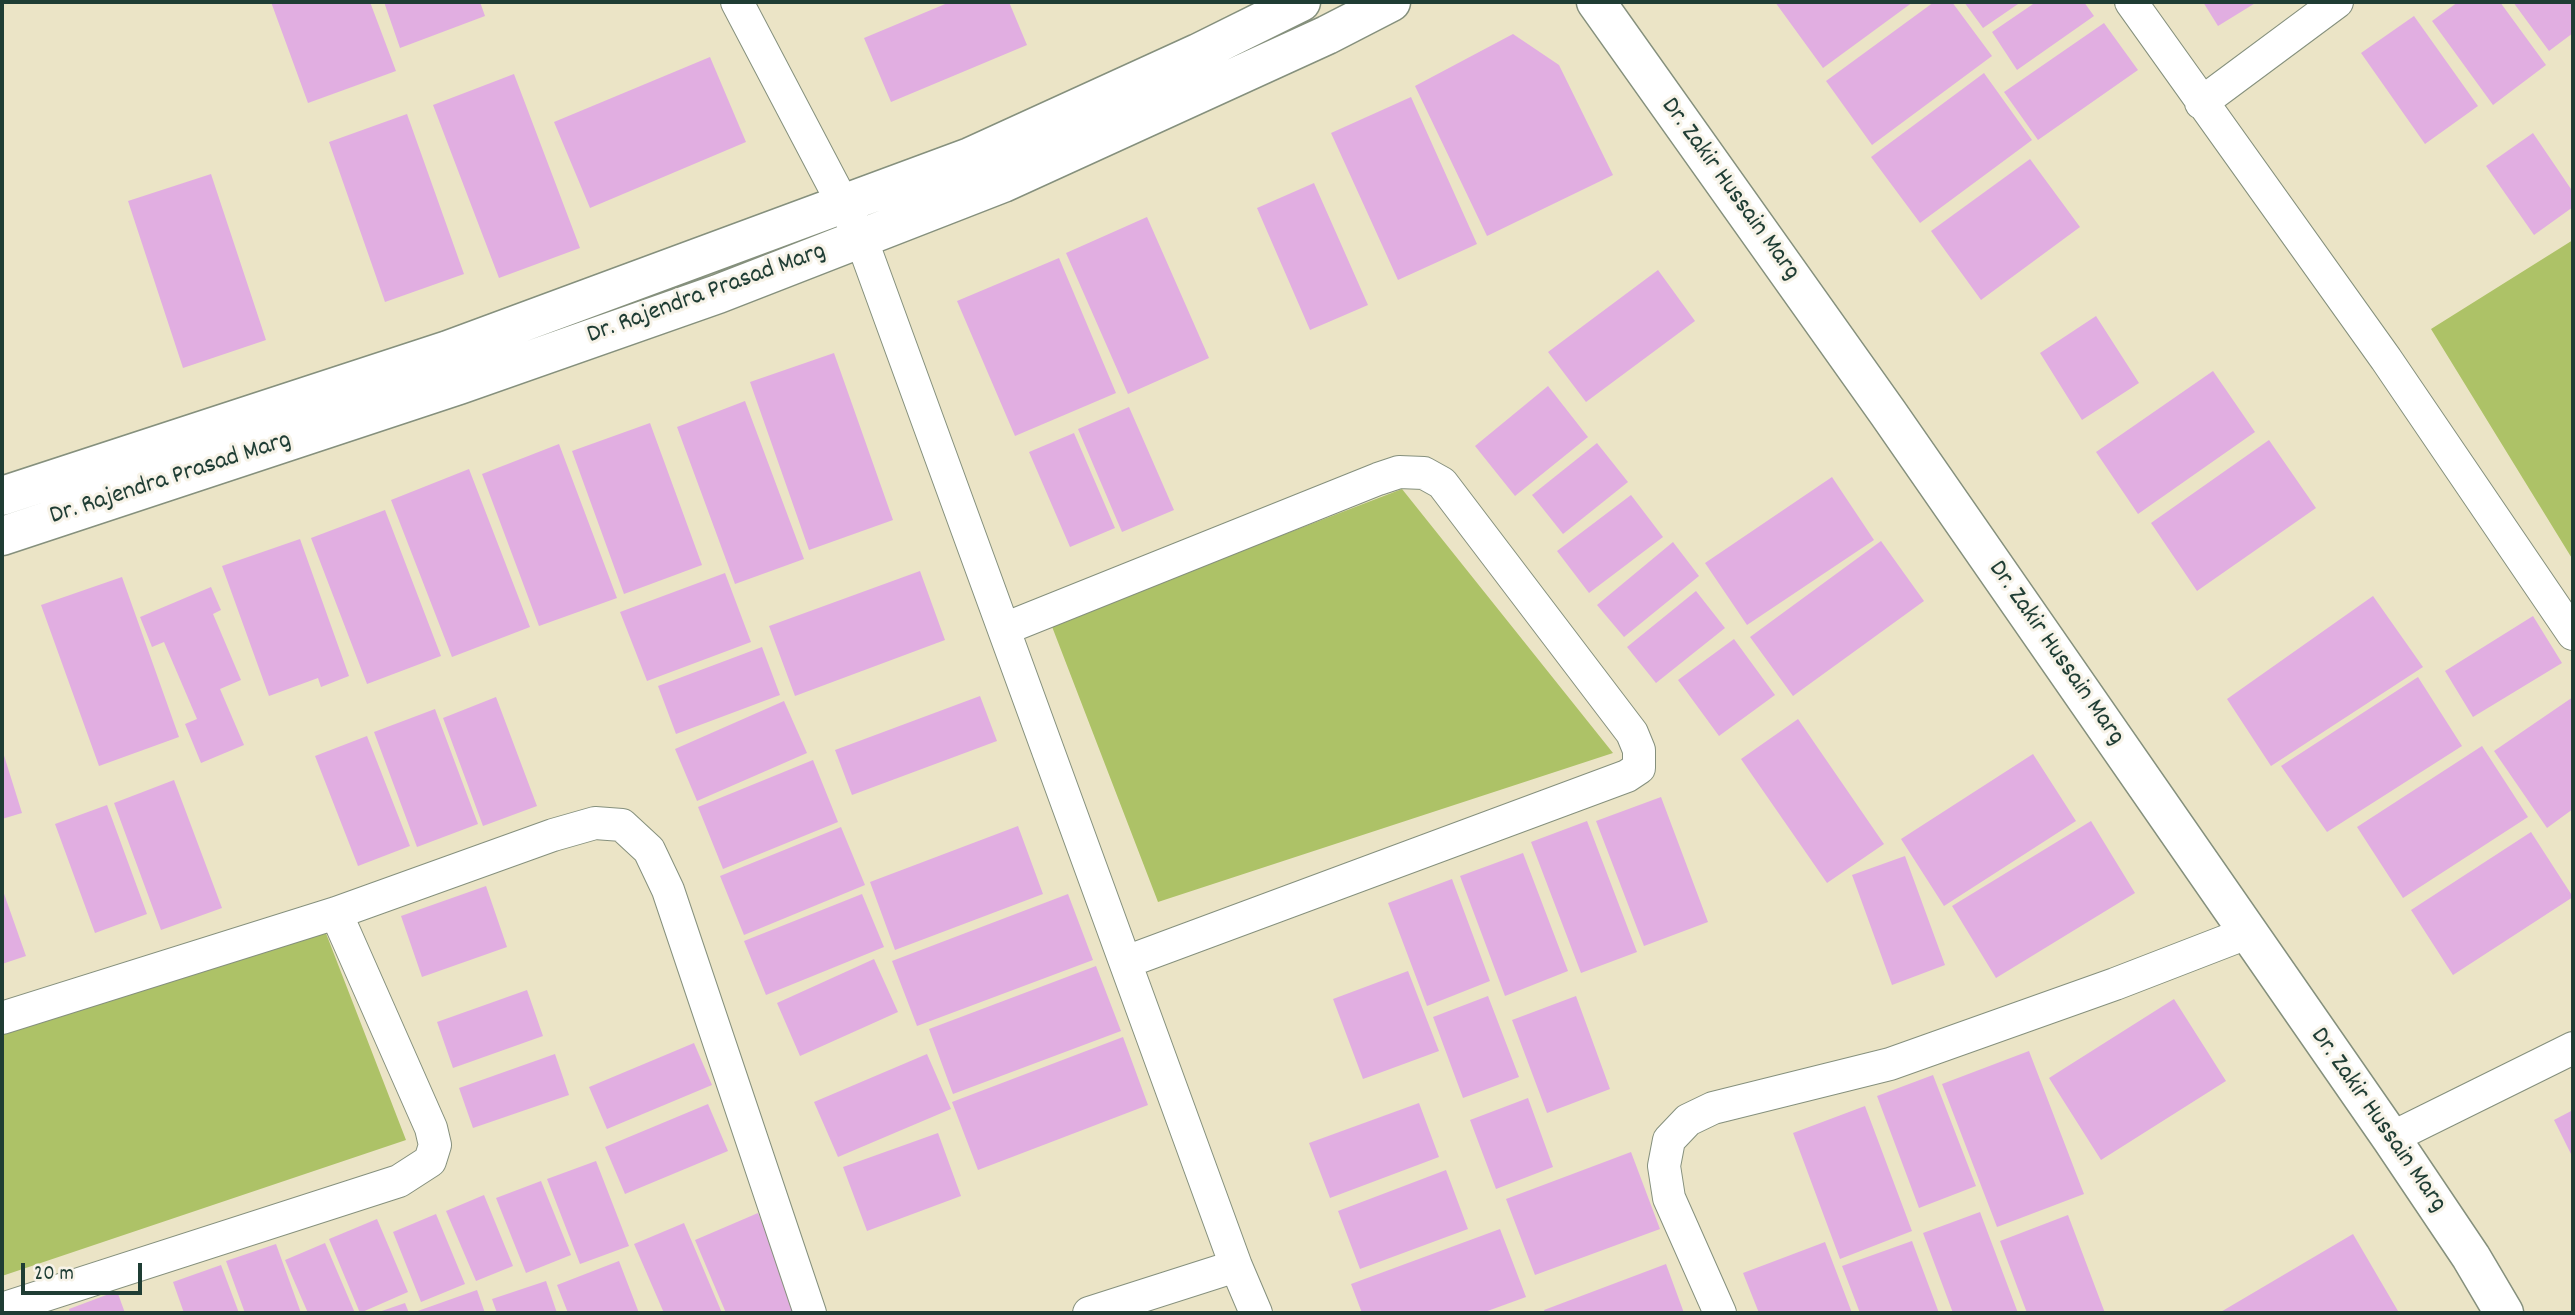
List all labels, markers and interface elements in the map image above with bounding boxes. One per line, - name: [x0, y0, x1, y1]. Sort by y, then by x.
- street label: Dr. Zakir Hussain Marg: [1652, 93, 1806, 287]
- street label: Dr. Rajendra Prasad Marg: [583, 237, 831, 353]
- street label: Dr. Rajendra Prasad Marg: [46, 426, 296, 534]
- street label: Dr. Zakir Hussain Marg: [1980, 556, 2130, 752]
- street label: Dr. Zakir Hussain Marg: [2302, 1023, 2452, 1219]
- scale bar: [24, 1248, 145, 1292]
- text: 20 m: [34, 1260, 74, 1290]

